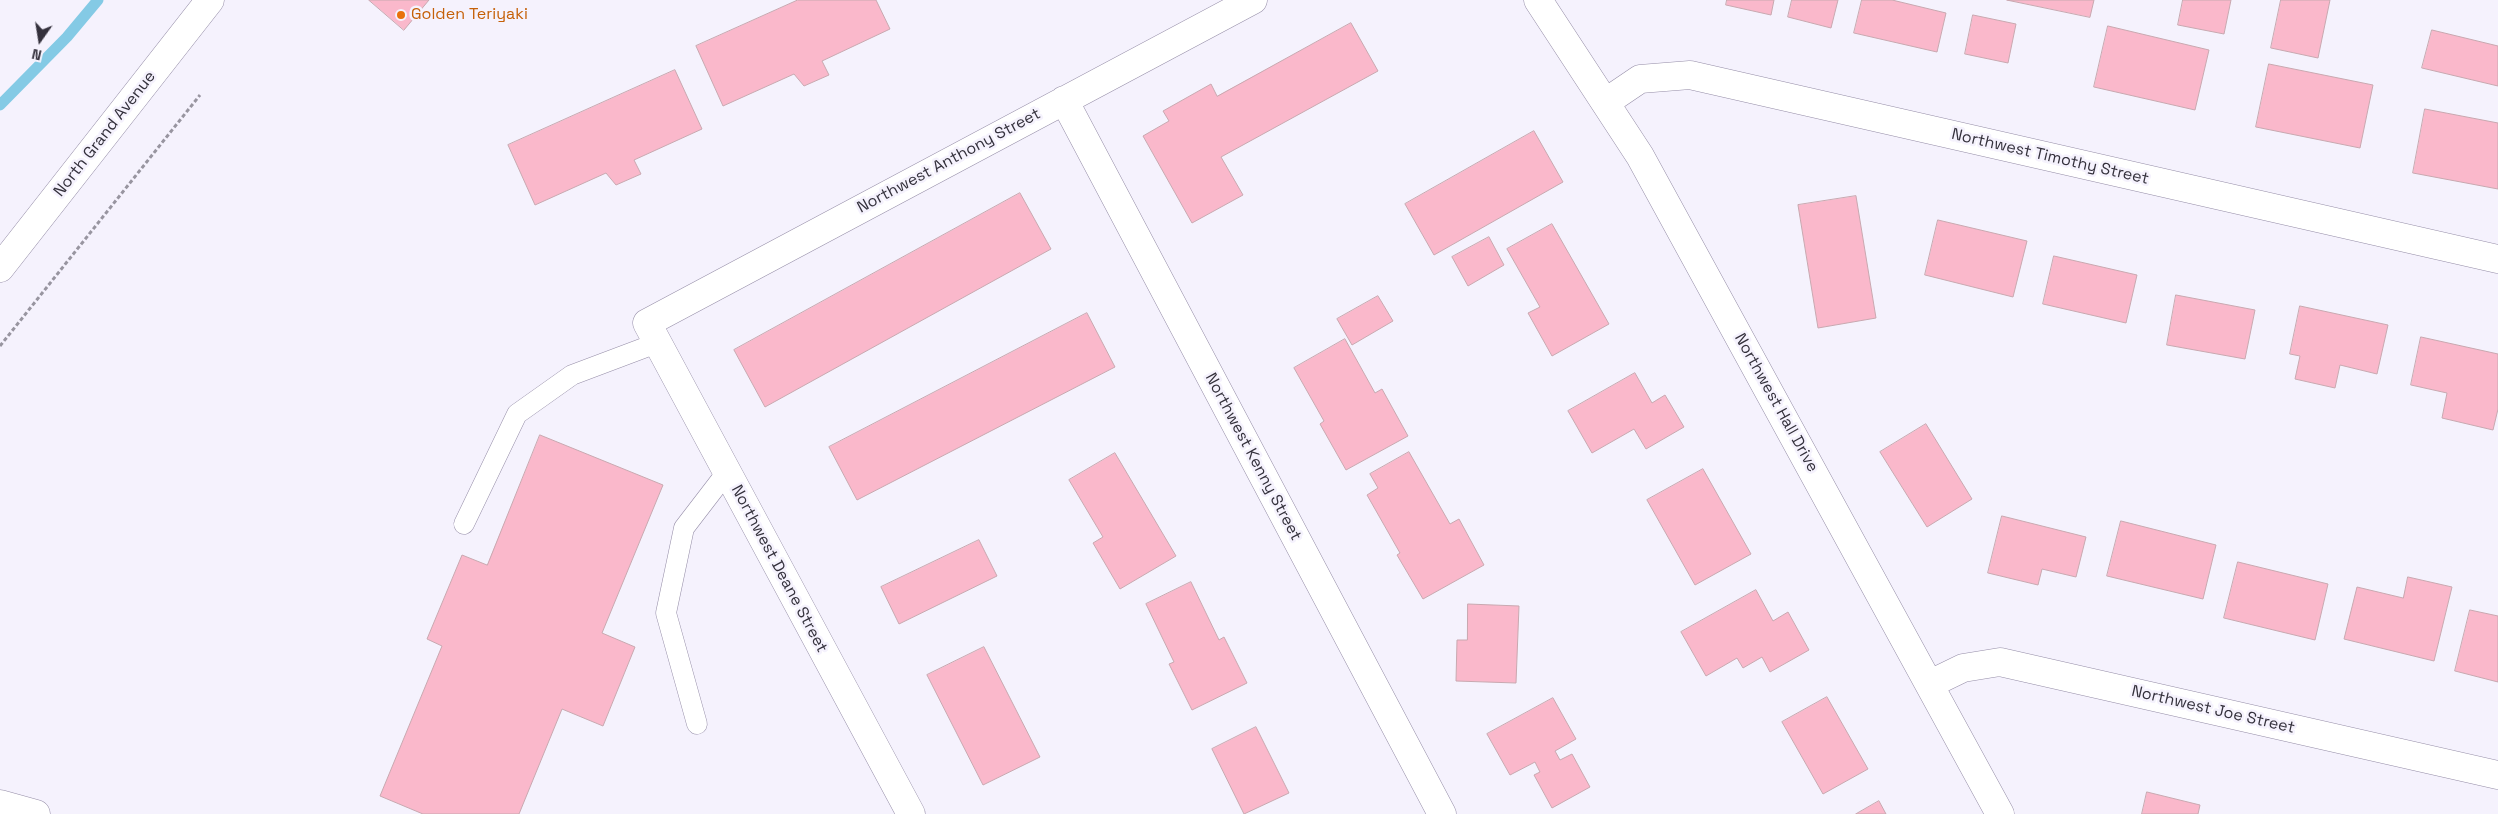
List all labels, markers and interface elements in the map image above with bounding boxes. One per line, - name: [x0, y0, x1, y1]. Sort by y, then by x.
- place label: Golden Teriyaki: [411, 5, 528, 25]
- marker: Golden Teriyaki: [395, 9, 407, 21]
- north arrow: [15, 15, 65, 65]
- text: N: [30, 45, 43, 64]
- street label: North Grand Avenue: [50, 67, 160, 201]
- street label: Northwest Anthony Street: [854, 104, 1044, 218]
- street label: Northwest Timothy Street: [1950, 125, 2150, 189]
- street label: Northwest Hall Drive: [1730, 330, 1822, 476]
- street label: Northwest Kenny Street: [1201, 370, 1305, 544]
- street label: Northwest Deane Street: [727, 482, 831, 656]
- street label: Northwest Joe Street: [2130, 682, 2296, 738]

